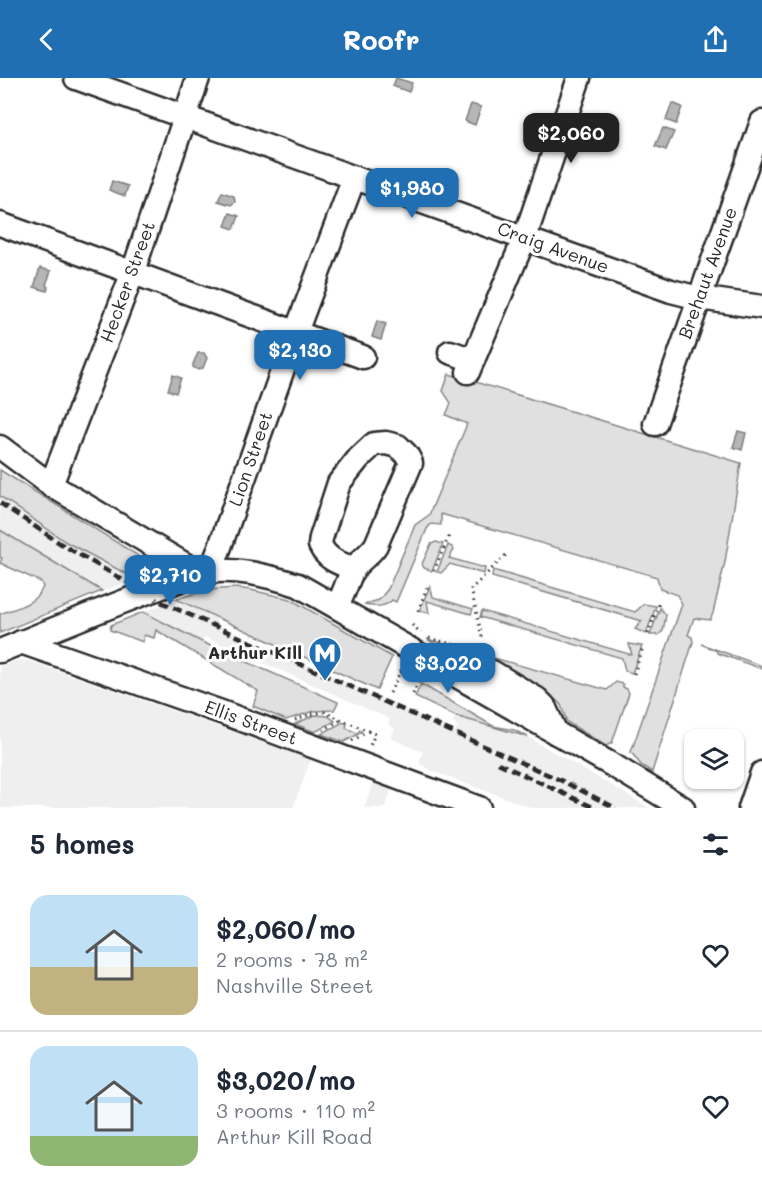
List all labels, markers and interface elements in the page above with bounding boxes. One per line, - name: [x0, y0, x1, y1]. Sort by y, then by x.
- text: Roofr: [342, 22, 420, 57]
- icon: back: [30, 23, 63, 56]
- icon: share: [699, 23, 732, 56]
- pin: $2,060: [522, 113, 620, 164]
- text: $2,060: [537, 119, 605, 145]
- pin: $1,980: [363, 168, 461, 219]
- text: $1,980: [380, 174, 444, 200]
- street label: Brehaut Avenue: [672, 203, 742, 342]
- street label: Craig Avenue: [494, 216, 612, 278]
- street label: Hecker Street: [94, 218, 160, 346]
- pin: $2,130: [251, 330, 349, 381]
- text: $2,130: [268, 336, 332, 362]
- street label: Lion Street: [223, 408, 277, 509]
- pin: $2,710: [121, 555, 219, 606]
- text: $2,710: [139, 561, 201, 587]
- metro station icon: Arthur Kill: [307, 635, 343, 682]
- place label: Arthur Kill: [208, 640, 302, 664]
- pin: $3,020: [399, 643, 497, 694]
- text: $3,020: [414, 649, 482, 675]
- street label: Ellis Street: [202, 694, 301, 750]
- map controls: [684, 729, 744, 789]
- button: layers: [684, 729, 744, 789]
- text: 5 homes: [30, 827, 135, 861]
- icon: filters: [699, 828, 732, 861]
- text: $2,060/mo: [216, 912, 355, 946]
- icon: home: [78, 919, 150, 991]
- icon: heart: [699, 939, 732, 972]
- text: 2 rooms · 78 m²: [216, 946, 368, 972]
- text: Nashville Street: [216, 972, 373, 998]
- text: $3,020/mo: [216, 1063, 355, 1097]
- icon: home: [78, 1070, 150, 1142]
- icon: heart: [699, 1090, 732, 1123]
- text: 3 rooms · 110 m²: [216, 1097, 375, 1123]
- text: Arthur Kill Road: [216, 1123, 372, 1149]

